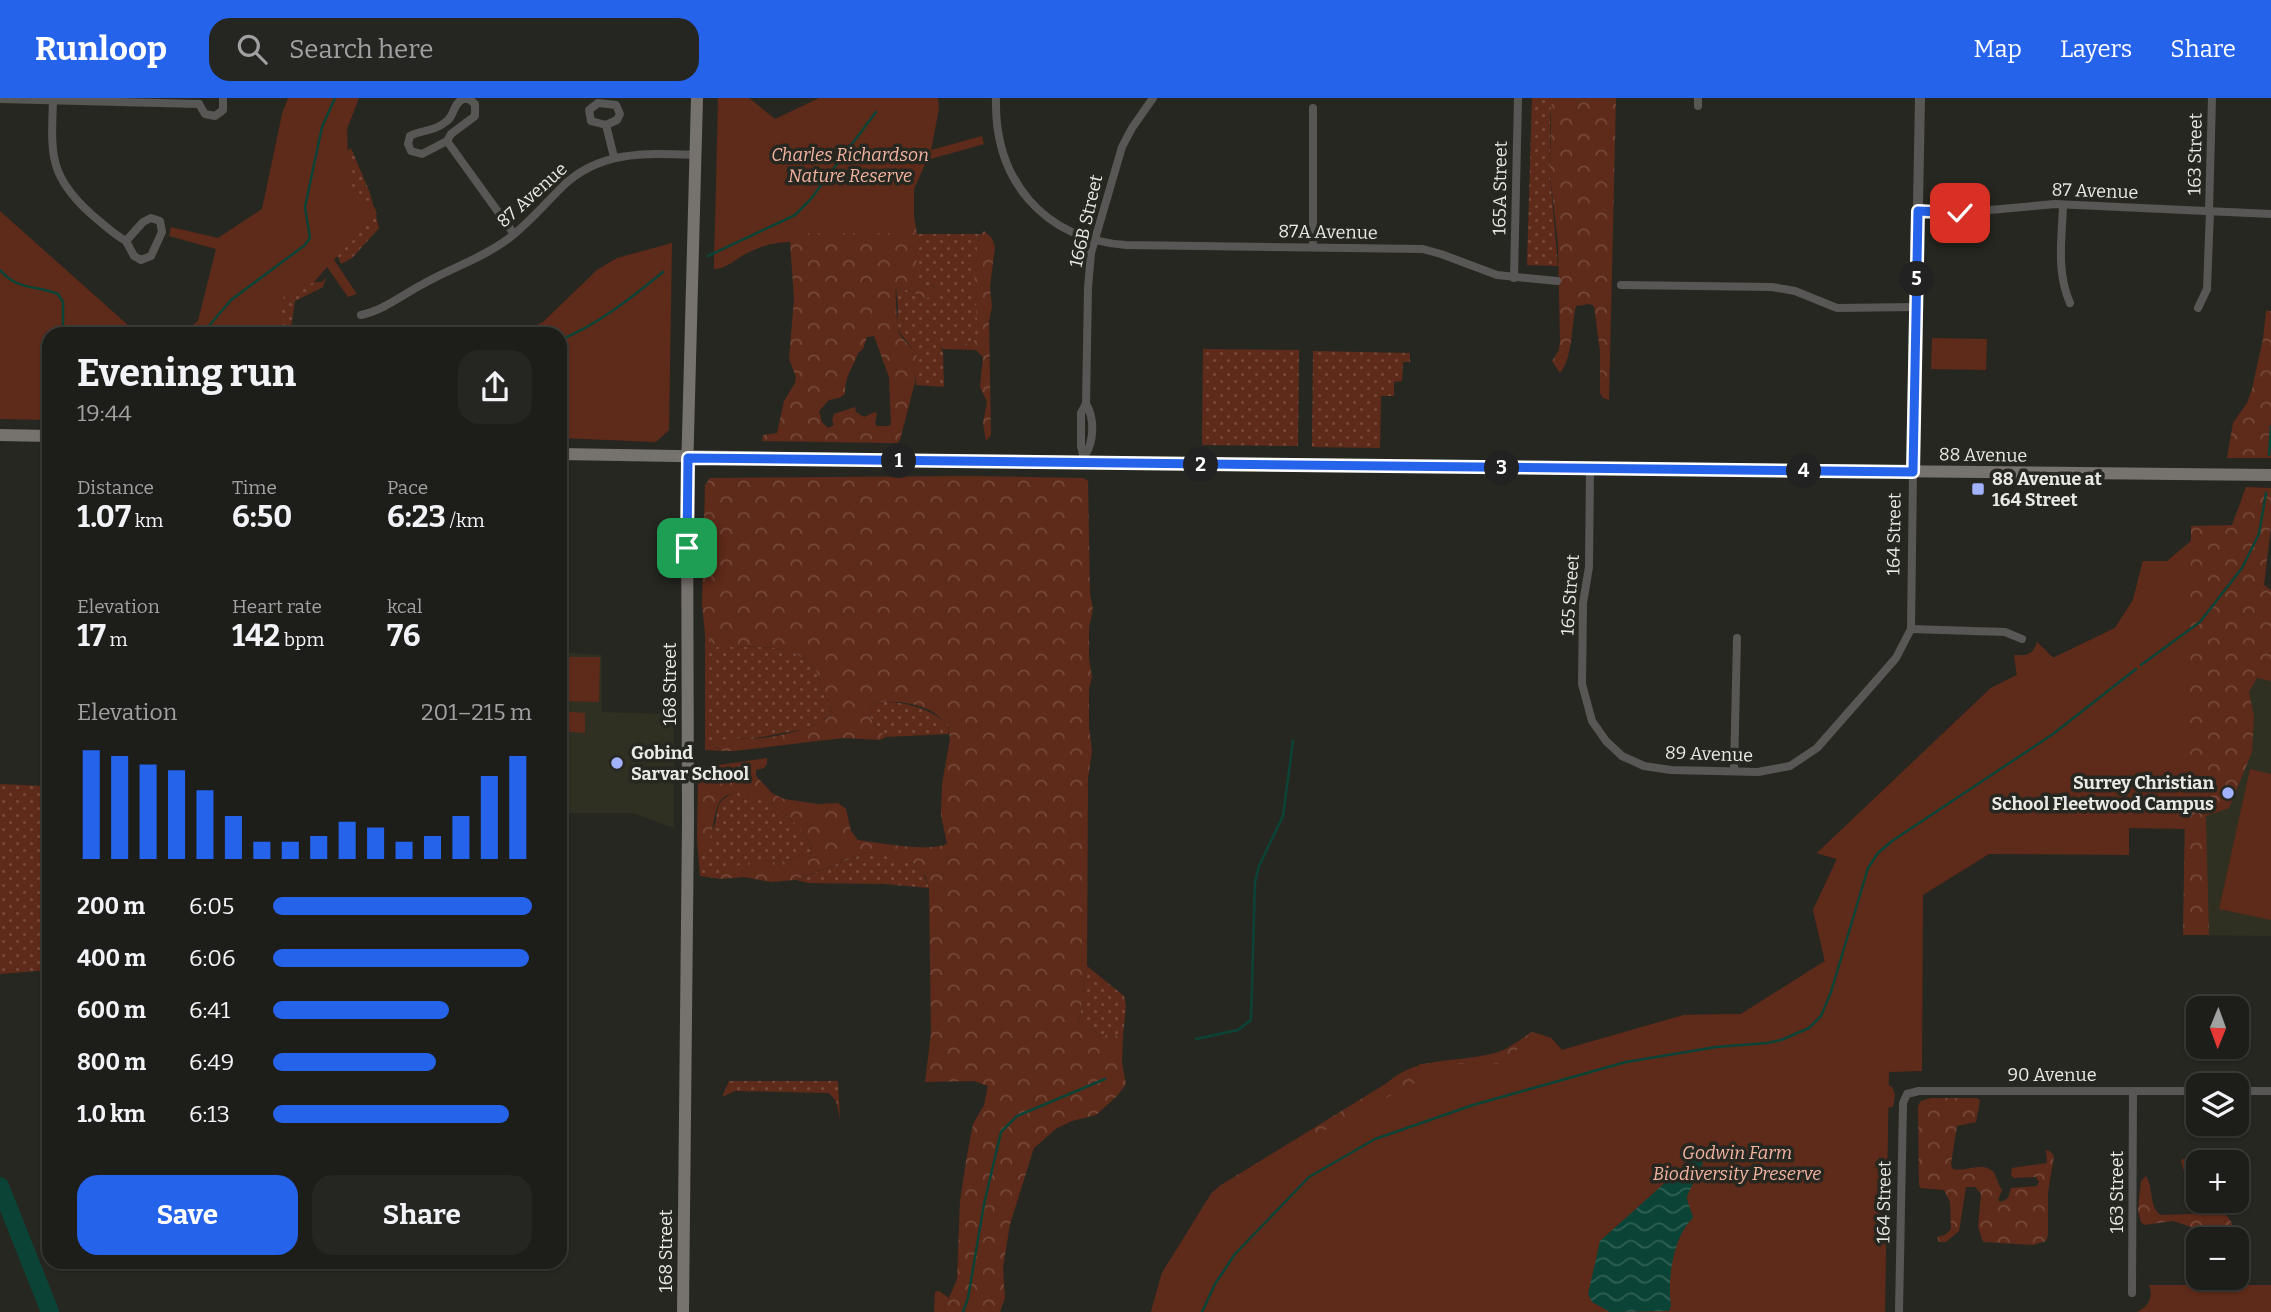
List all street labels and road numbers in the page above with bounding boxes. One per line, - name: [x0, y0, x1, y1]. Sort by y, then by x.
- street label: 163 Street: [2183, 112, 2207, 195]
- street label: 165A Street: [1488, 140, 1512, 235]
- street label: 87 Avenue: [492, 158, 572, 232]
- street label: 166B Street: [1065, 172, 1107, 270]
- street label: 87 Avenue: [2051, 178, 2139, 204]
- street label: 87A Avenue: [1278, 220, 1378, 244]
- street label: 88 Avenue: [1939, 443, 2027, 467]
- street label: 164 Street: [1882, 492, 1906, 576]
- street label: 165 Street: [1556, 553, 1584, 636]
- street label: 168 Street: [659, 642, 681, 726]
- street label: 89 Avenue: [1665, 741, 1753, 767]
- street label: 90 Avenue: [2008, 1064, 2096, 1086]
- street label: 163 Street: [2106, 1150, 2128, 1233]
- street label: 164 Street: [1872, 1160, 1896, 1244]
- street label: 168 Street: [655, 1209, 677, 1293]

